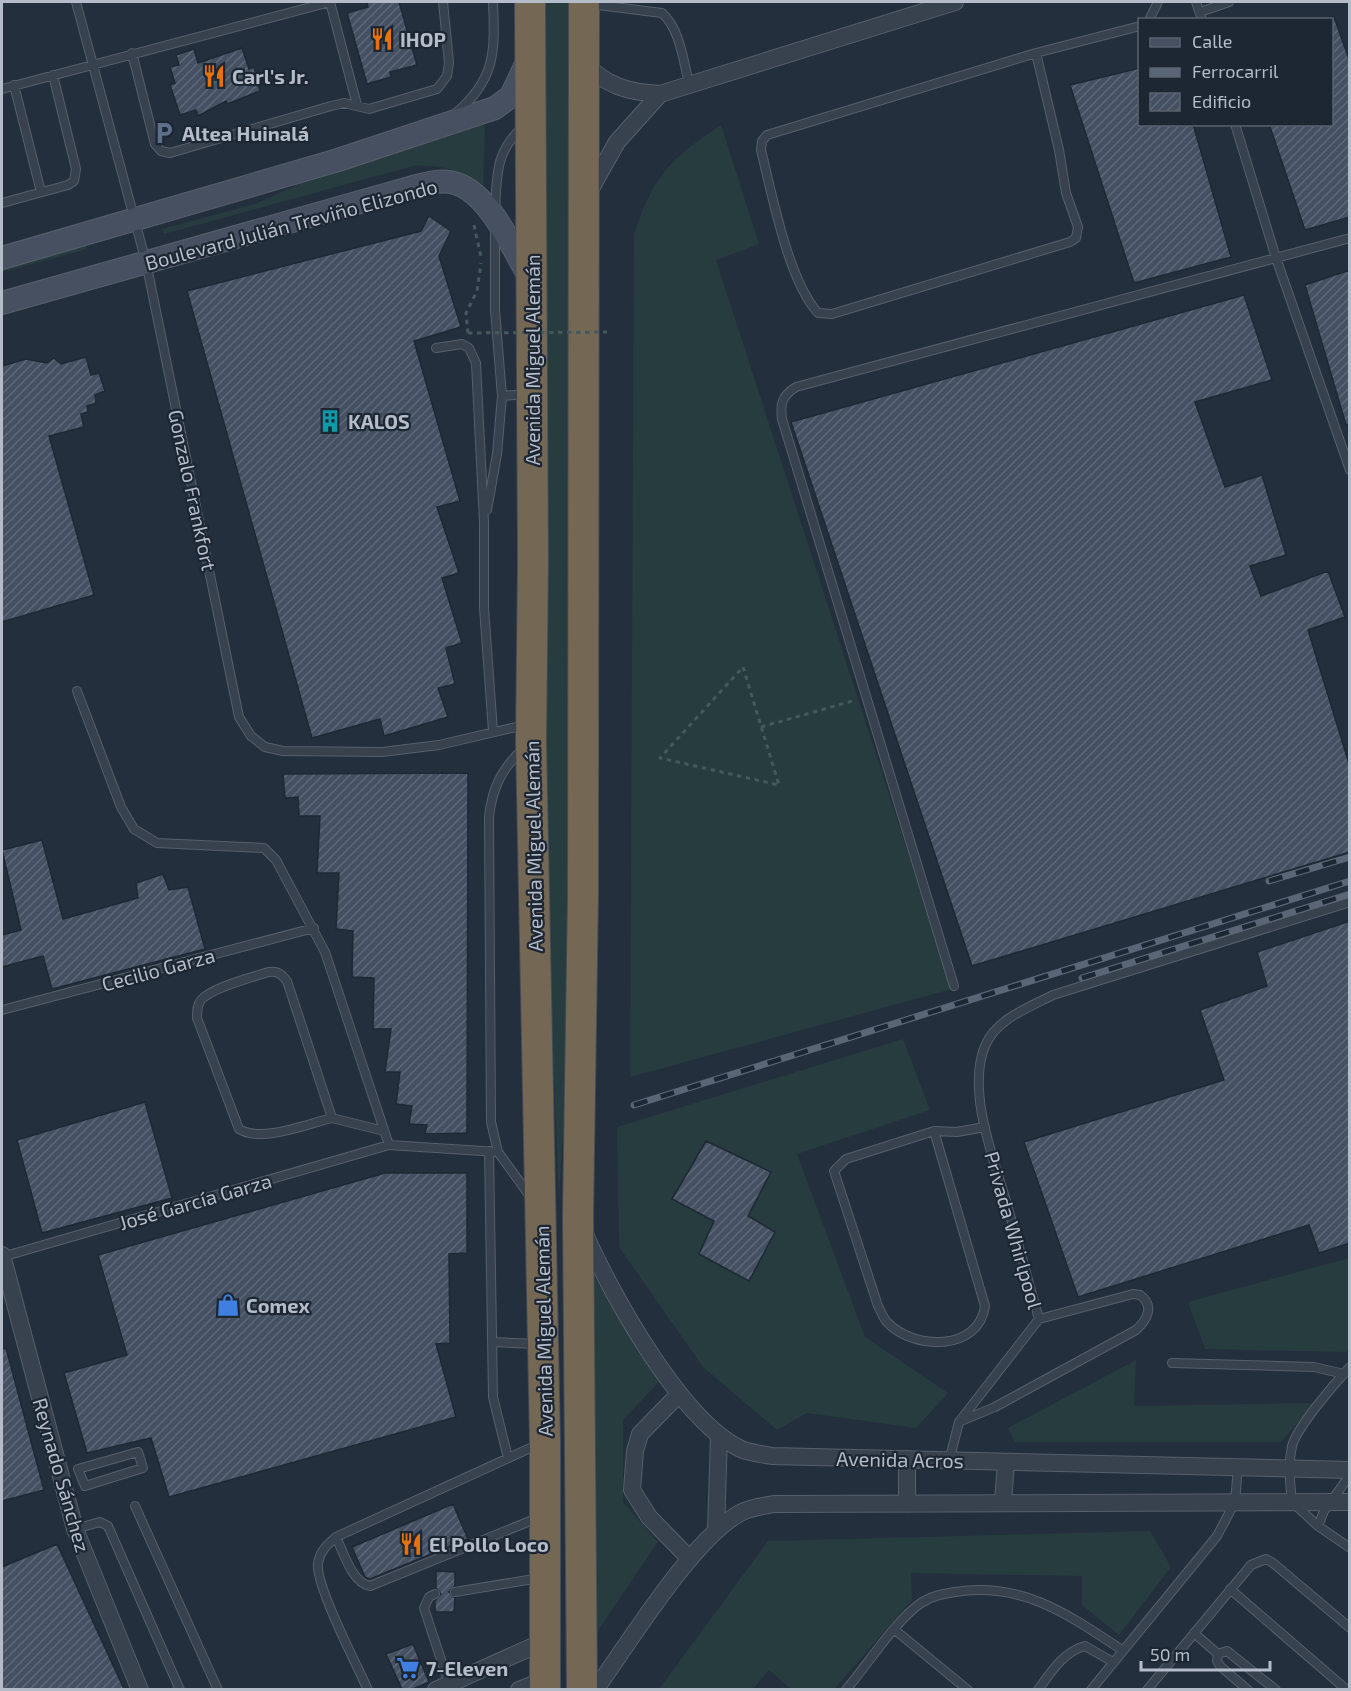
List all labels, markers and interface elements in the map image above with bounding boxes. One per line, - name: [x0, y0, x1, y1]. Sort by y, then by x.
- legend: [1138, 18, 1333, 126]
- restaurant icon: IHOP: [369, 26, 395, 52]
- place label: IHOP: [400, 27, 446, 51]
- text: Calle: [1192, 30, 1233, 52]
- text: Ferrocarril: [1192, 60, 1279, 82]
- restaurant icon: Carl's Jr.: [201, 63, 227, 89]
- place label: Carl's Jr.: [232, 64, 309, 88]
- text: Edificio: [1192, 90, 1251, 112]
- parking icon: Altea Huinalá: [151, 120, 177, 146]
- place label: Altea Huinalá: [182, 121, 309, 145]
- street label: Boulevard Julián Treviño Elizondo: [142, 173, 440, 275]
- street label: Avenida Miguel Alemán: [520, 254, 544, 466]
- street label: Gonzalo Frankfort: [164, 407, 222, 573]
- building icon: KALOS: [317, 408, 343, 434]
- place label: KALOS: [348, 409, 410, 433]
- street label: Avenida Miguel Alemán: [519, 740, 547, 952]
- street label: Cecilio Garza: [99, 942, 217, 996]
- street label: Privada Whirlpool: [980, 1149, 1048, 1312]
- street label: José García Garza: [116, 1168, 274, 1234]
- street label: Avenida Miguel Alemán: [529, 1225, 557, 1437]
- shop icon: Comex: [215, 1292, 241, 1318]
- place label: Comex: [246, 1293, 310, 1317]
- street label: Reynado Sánchez: [28, 1395, 96, 1555]
- street label: Avenida Acros: [836, 1446, 964, 1472]
- restaurant icon: El Pollo Loco: [398, 1531, 424, 1557]
- place label: El Pollo Loco: [429, 1532, 549, 1556]
- scale bar: [1141, 1634, 1270, 1672]
- text: 50 m: [1150, 1643, 1190, 1665]
- supermarket icon: 7-Eleven: [395, 1655, 421, 1681]
- place label: 7-Eleven: [426, 1656, 508, 1680]

